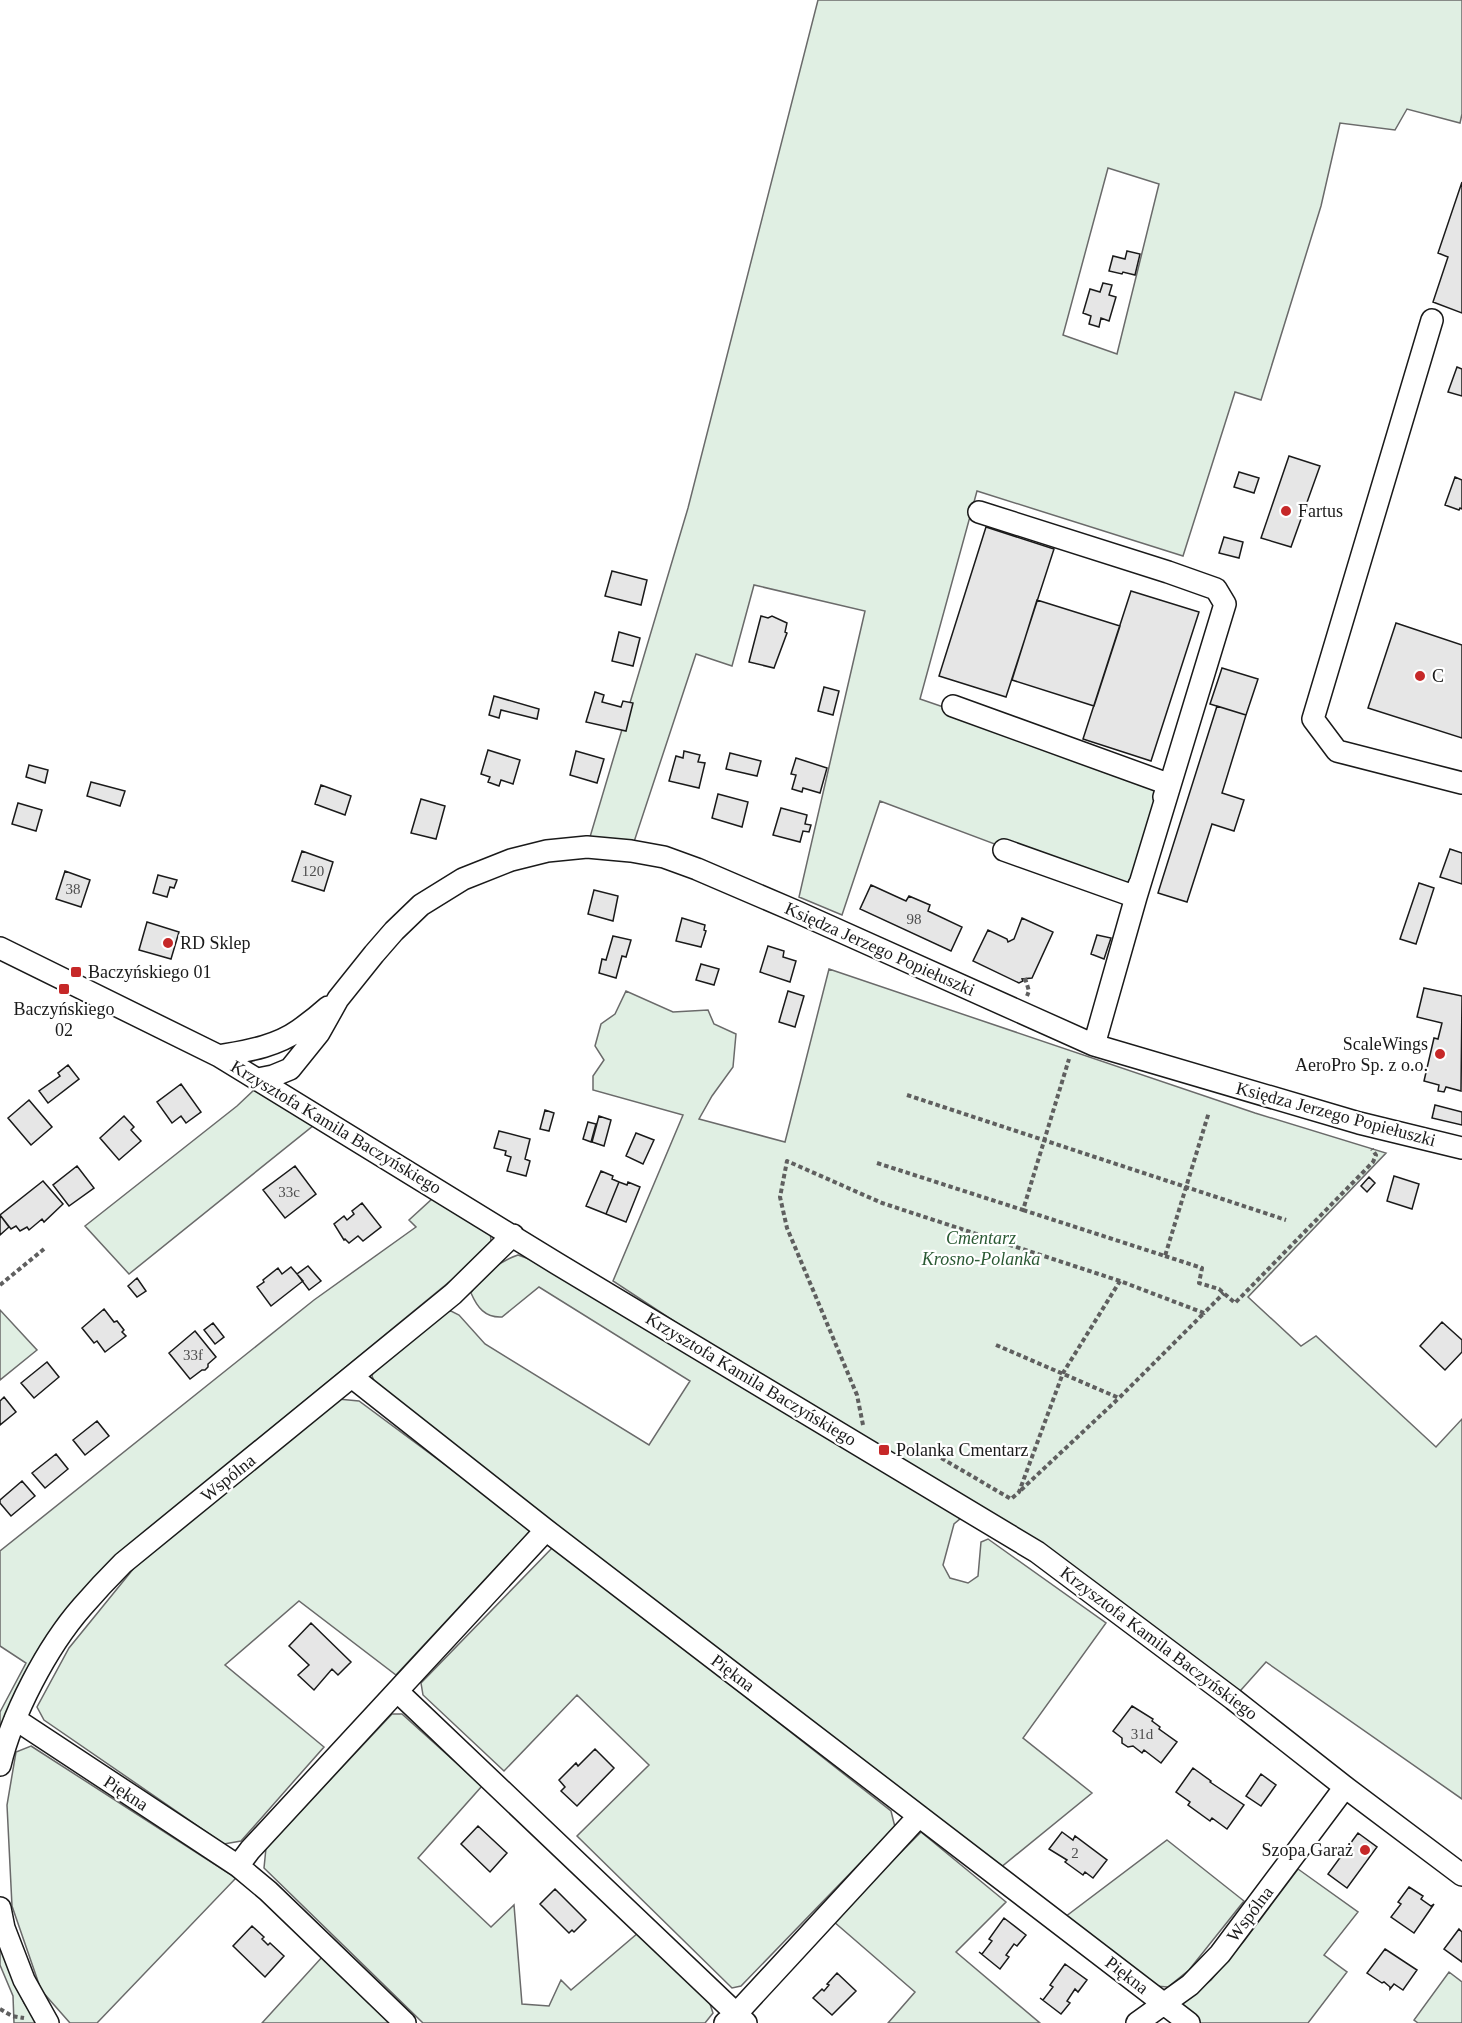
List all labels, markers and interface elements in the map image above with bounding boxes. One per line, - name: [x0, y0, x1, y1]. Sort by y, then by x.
- place label: Fartus: [1298, 501, 1343, 521]
- marker: Fartus: [1279, 504, 1293, 518]
- place label: C: [1432, 666, 1444, 686]
- marker: C: [1413, 669, 1427, 683]
- house number: 120: [302, 863, 324, 879]
- house number: 38: [66, 881, 81, 897]
- street label: Księdza Jerzego Popiełuszki: [782, 898, 978, 1000]
- house number: 98: [907, 911, 922, 927]
- place label: RD Sklep: [180, 933, 251, 953]
- marker: RD Sklep: [161, 936, 175, 950]
- place label: Baczyńskiego 01: [88, 962, 211, 982]
- marker: Baczyńskiego 01: [69, 965, 83, 979]
- marker: Baczyńskiego 02: [57, 982, 71, 996]
- place label: Baczyńskiego 02: [14, 999, 114, 1040]
- place label: ScaleWings AeroPro Sp. z o.o.: [1295, 1034, 1428, 1075]
- marker: ScaleWings AeroPro Sp. z o.o.: [1433, 1047, 1447, 1061]
- street label: Krzysztofa Kamila Baczyńskiego: [227, 1056, 445, 1198]
- street label: Księdza Jerzego Popiełuszki: [1234, 1078, 1438, 1150]
- house number: 33c: [278, 1184, 300, 1200]
- park label: Cmentarz Krosno-Polanka: [921, 1228, 1040, 1269]
- street label: Krzysztofa Kamila Baczyńskiego: [642, 1308, 860, 1450]
- house number: 33f: [183, 1347, 203, 1363]
- place label: Polanka Cmentarz: [896, 1440, 1028, 1460]
- marker: Polanka Cmentarz: [877, 1443, 891, 1457]
- street label: Wspólna: [197, 1450, 259, 1506]
- street label: Krzysztofa Kamila Baczyńskiego: [1056, 1562, 1262, 1724]
- street label: Piękna: [707, 1650, 759, 1696]
- house number: 31d: [1131, 1726, 1154, 1742]
- street label: Piękna: [100, 1771, 152, 1815]
- place label: Szopa Garaż: [1262, 1840, 1353, 1860]
- marker: Szopa Garaż: [1358, 1843, 1372, 1857]
- house number: 2: [1071, 1845, 1079, 1861]
- street label: Wspólna: [1223, 1882, 1277, 1946]
- street label: Piękna: [1102, 1952, 1152, 1998]

